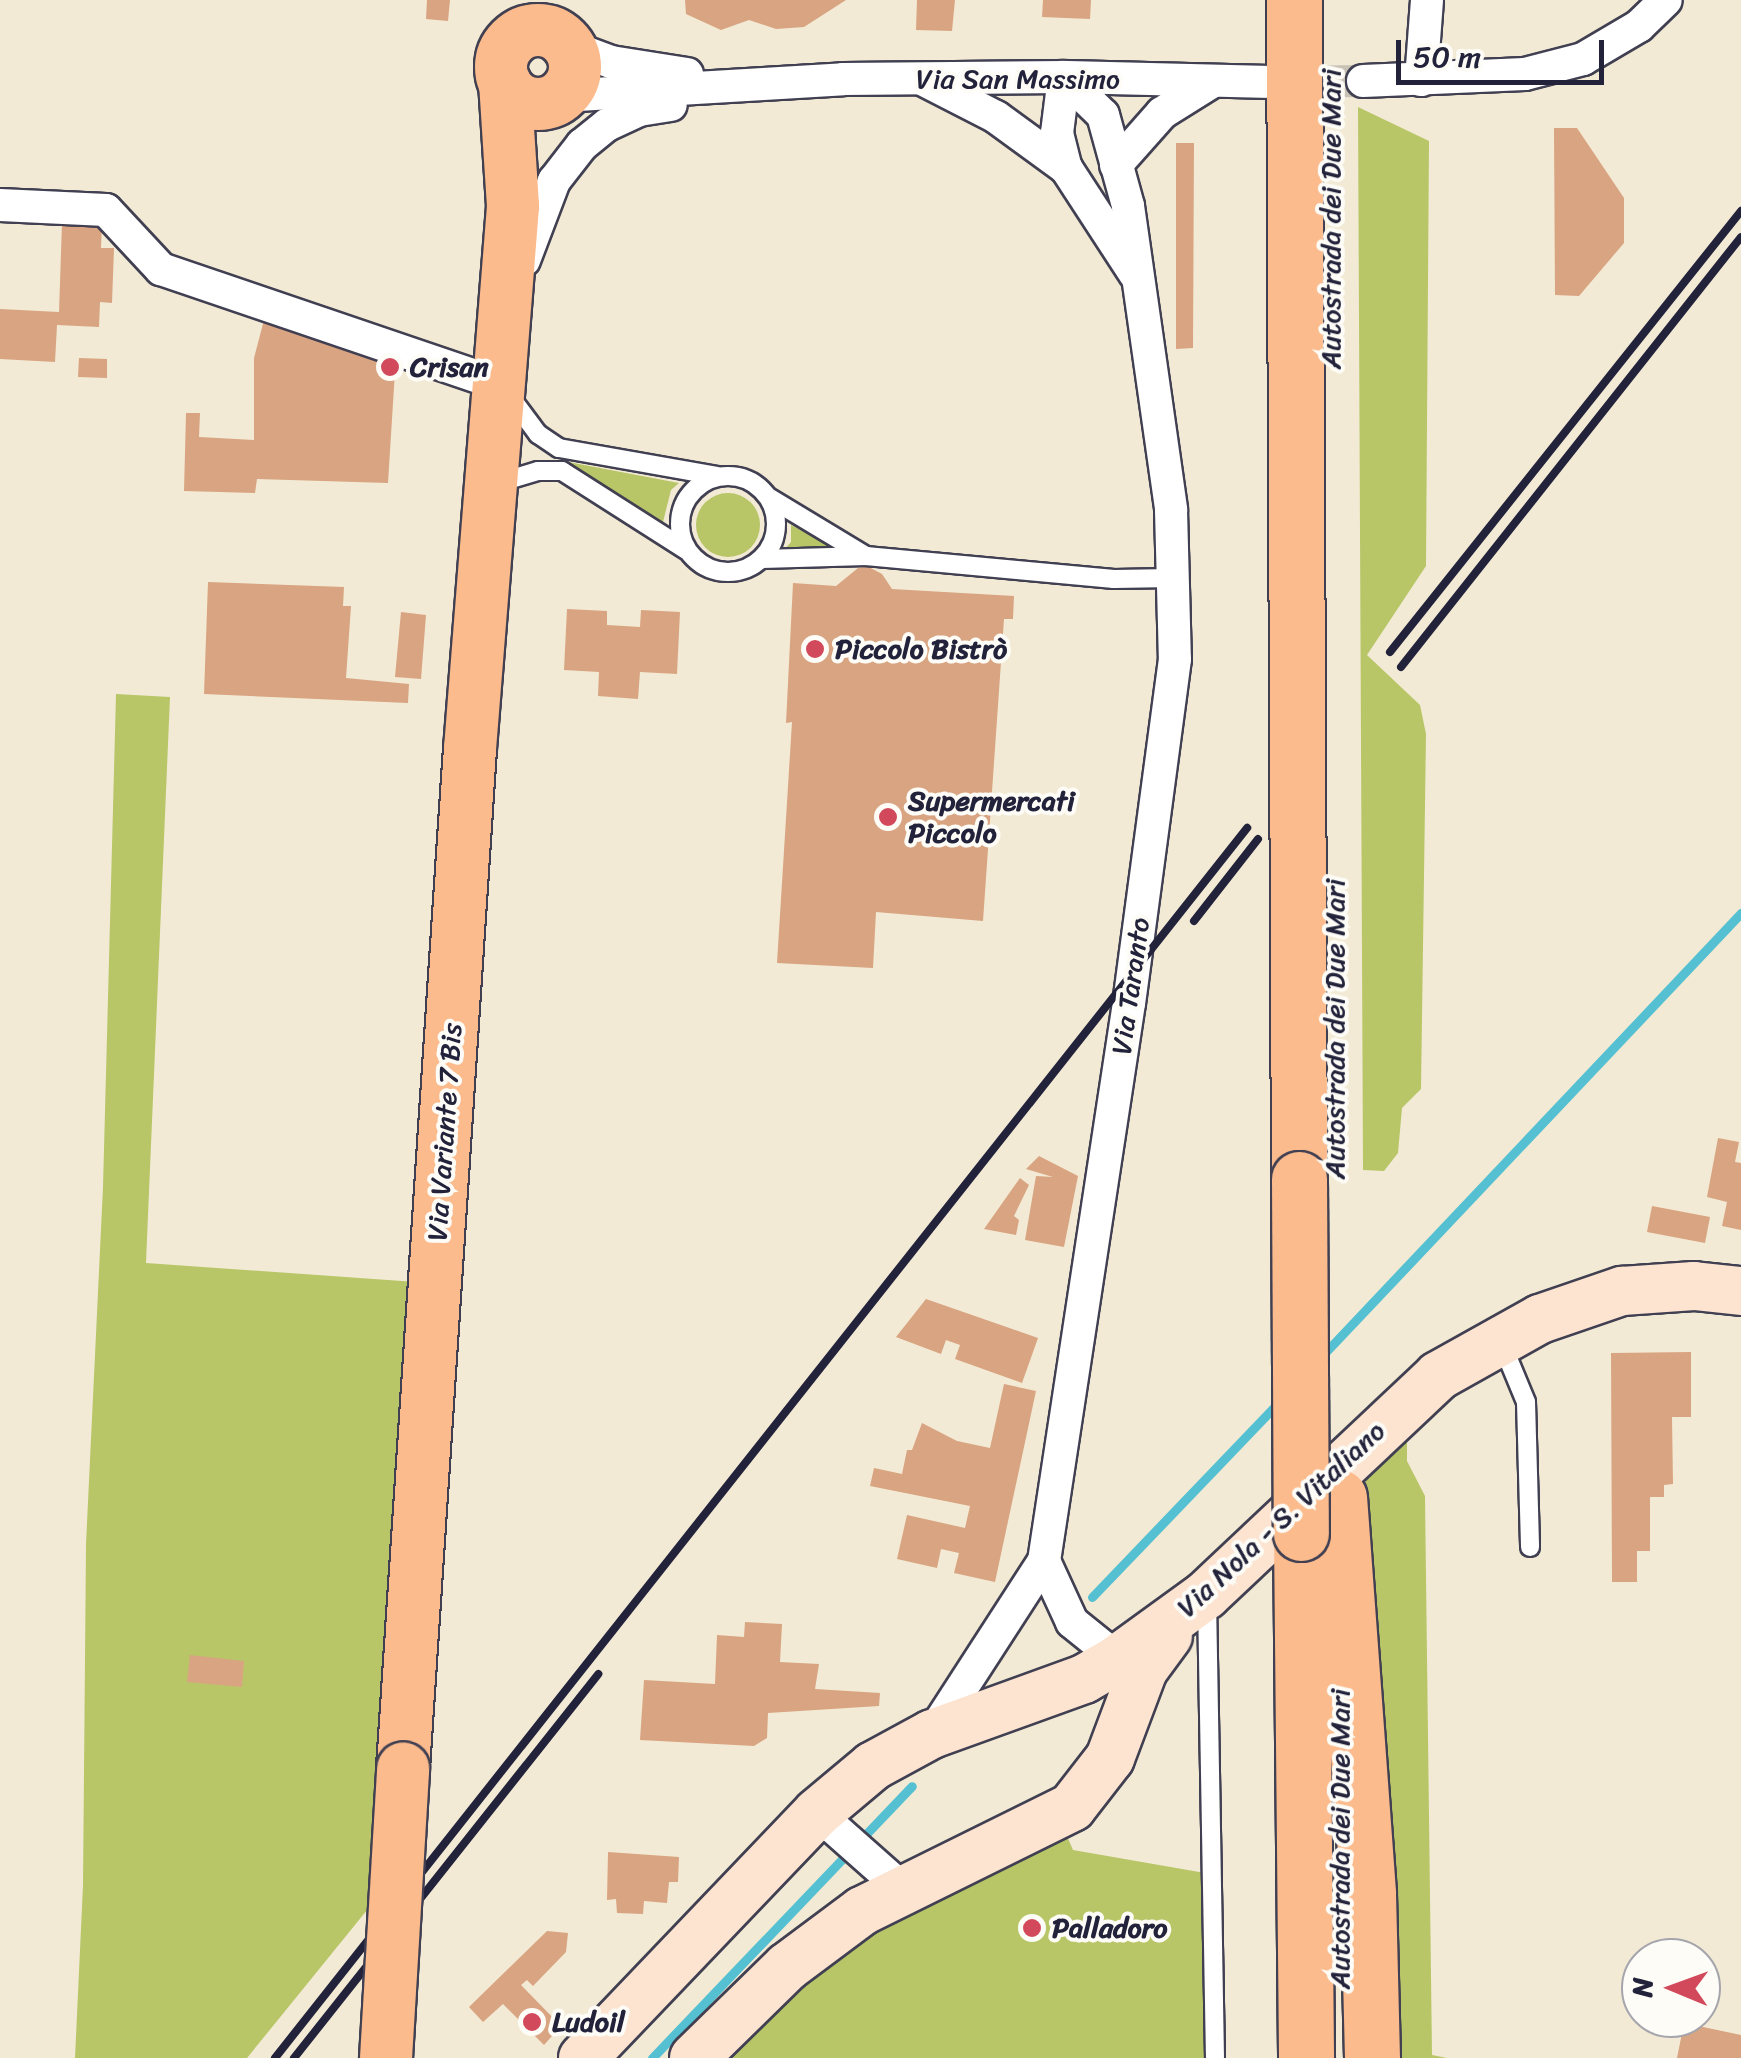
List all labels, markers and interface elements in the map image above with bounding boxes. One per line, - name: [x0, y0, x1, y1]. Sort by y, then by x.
- scale bar: [1401, 20, 1608, 82]
- text: 50 m: [1413, 30, 1481, 84]
- street label: Via San Massimo: [915, 62, 1121, 96]
- street label: Autostrada dei Due Mari: [1314, 69, 1348, 369]
- place label: Crisan: [410, 350, 489, 384]
- marker: Crisan: [379, 356, 401, 378]
- place label: Piccolo Bistrò: [835, 632, 1007, 666]
- marker: Piccolo Bistrò: [804, 638, 826, 660]
- place label: Supermercati Piccolo: [908, 784, 1075, 850]
- marker: Supermercati Piccolo: [877, 806, 899, 828]
- street label: Autostrada dei Due Mari: [1318, 879, 1352, 1179]
- street label: Via Taranto: [1105, 915, 1157, 1057]
- street label: Via Variante 7 Bis: [421, 1022, 469, 1242]
- street label: Via Nola - S. Vitaliano: [1170, 1414, 1392, 1624]
- street label: Autostrada dei Due Mari: [1323, 1689, 1357, 1989]
- place label: Palladoro: [1052, 1911, 1167, 1945]
- marker: Palladoro: [1021, 1917, 1043, 1939]
- north arrow: [1621, 1938, 1721, 2038]
- text: N: [1618, 1977, 1667, 1998]
- place label: Ludoil: [552, 2005, 625, 2039]
- marker: Ludoil: [521, 2011, 543, 2033]

